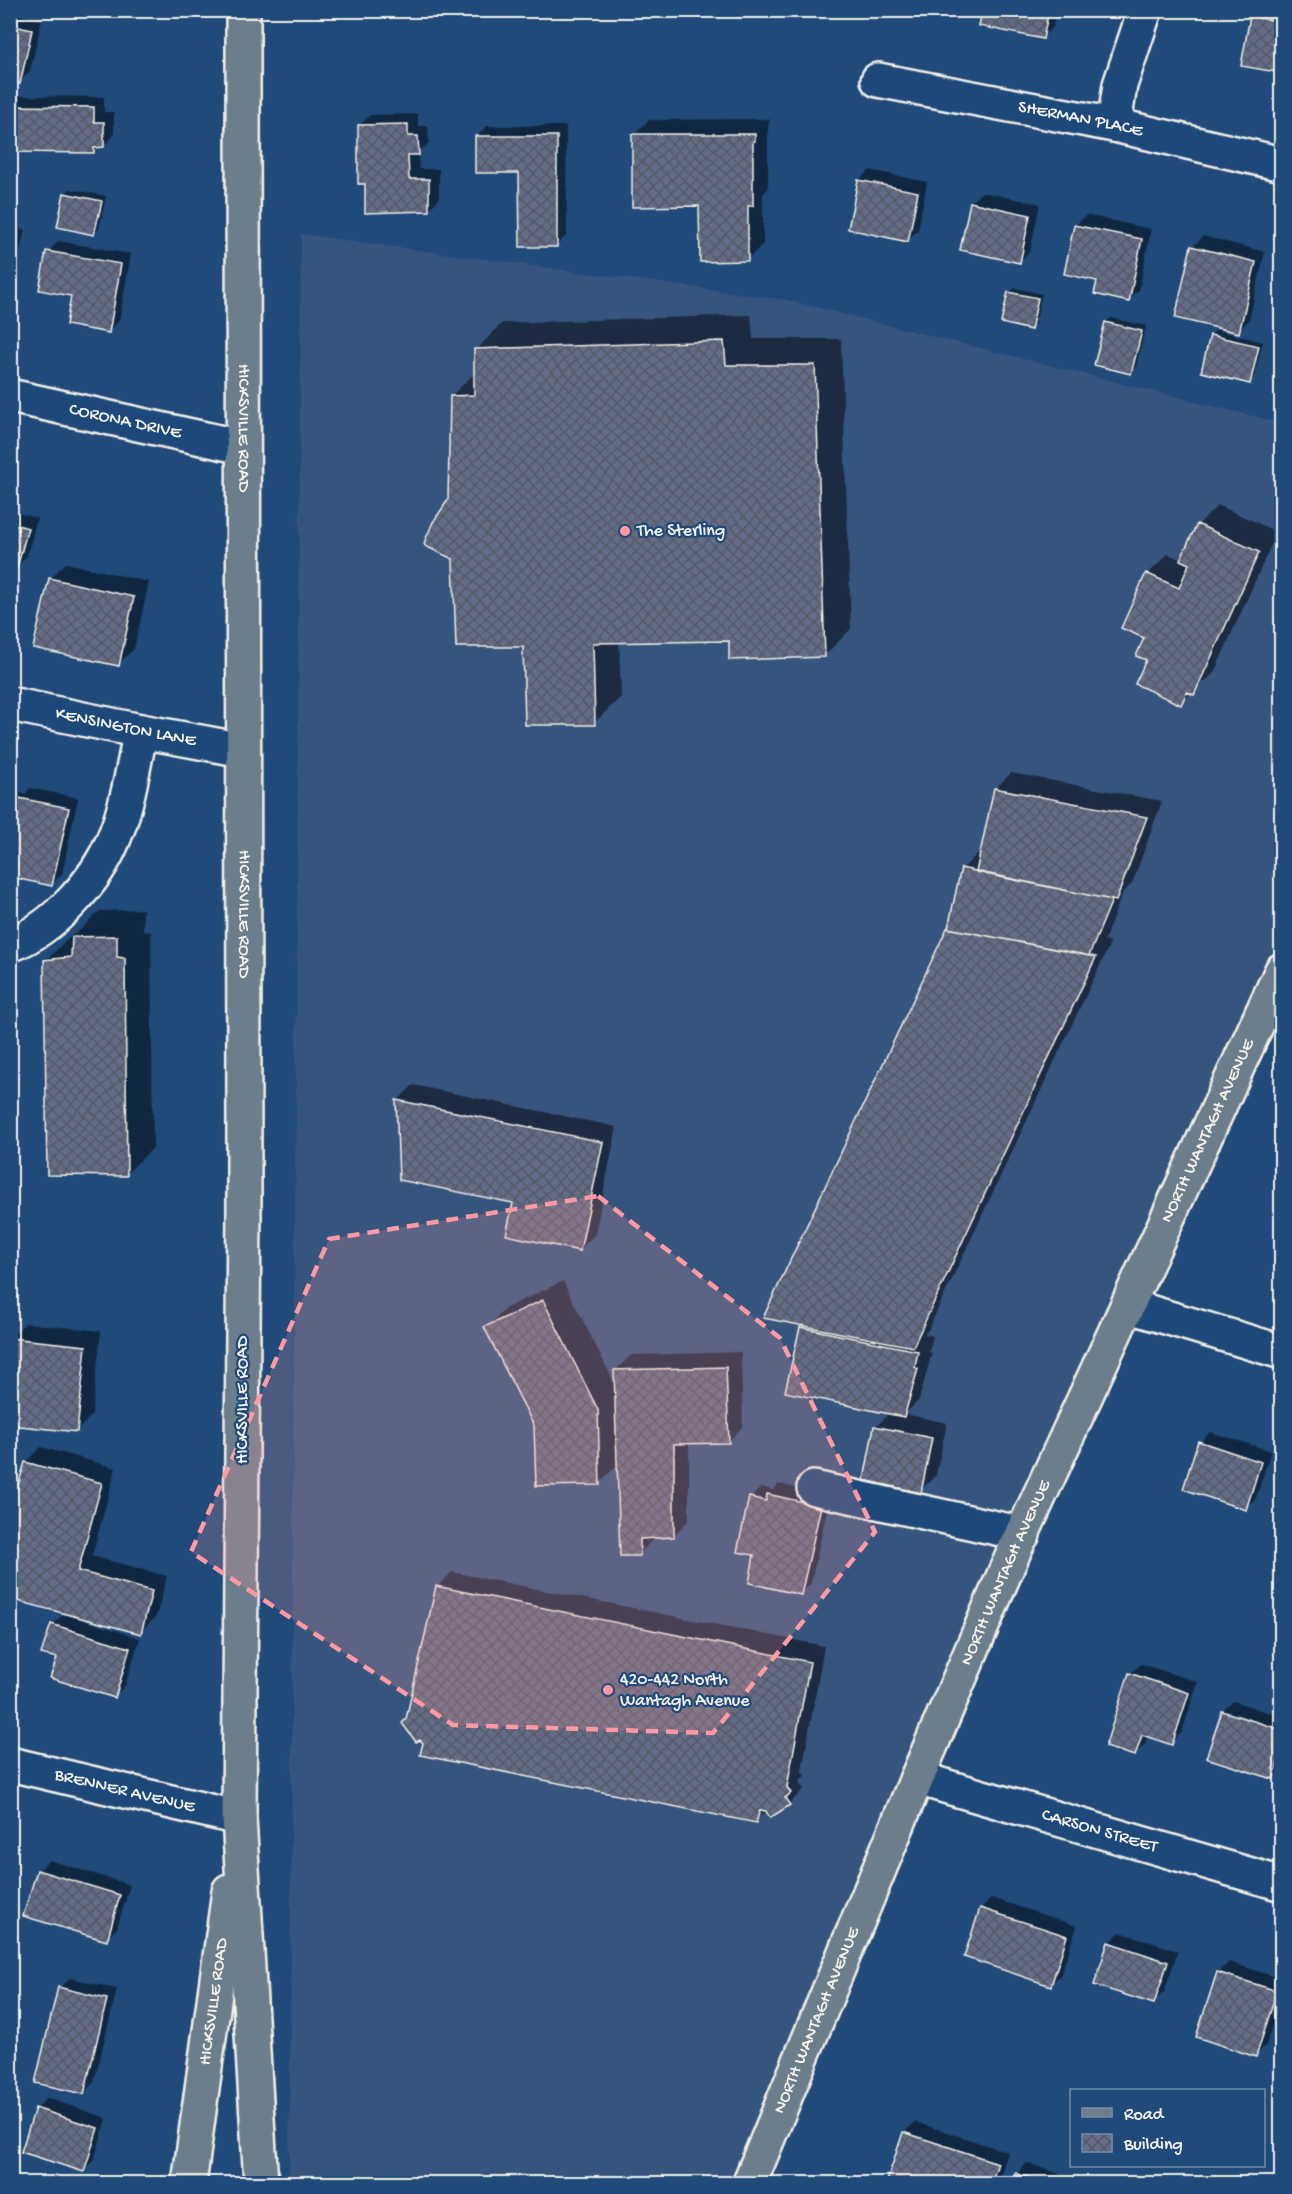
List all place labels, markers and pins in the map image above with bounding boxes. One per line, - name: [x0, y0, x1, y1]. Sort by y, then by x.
- place label: The Sterling: [636, 521, 725, 542]
- marker: The Sterling: [618, 524, 632, 538]
- place label: 420-442 North Wantagh Avenue: [620, 1670, 750, 1712]
- marker: 420-442 North Wantagh Avenue: [601, 1683, 615, 1697]

